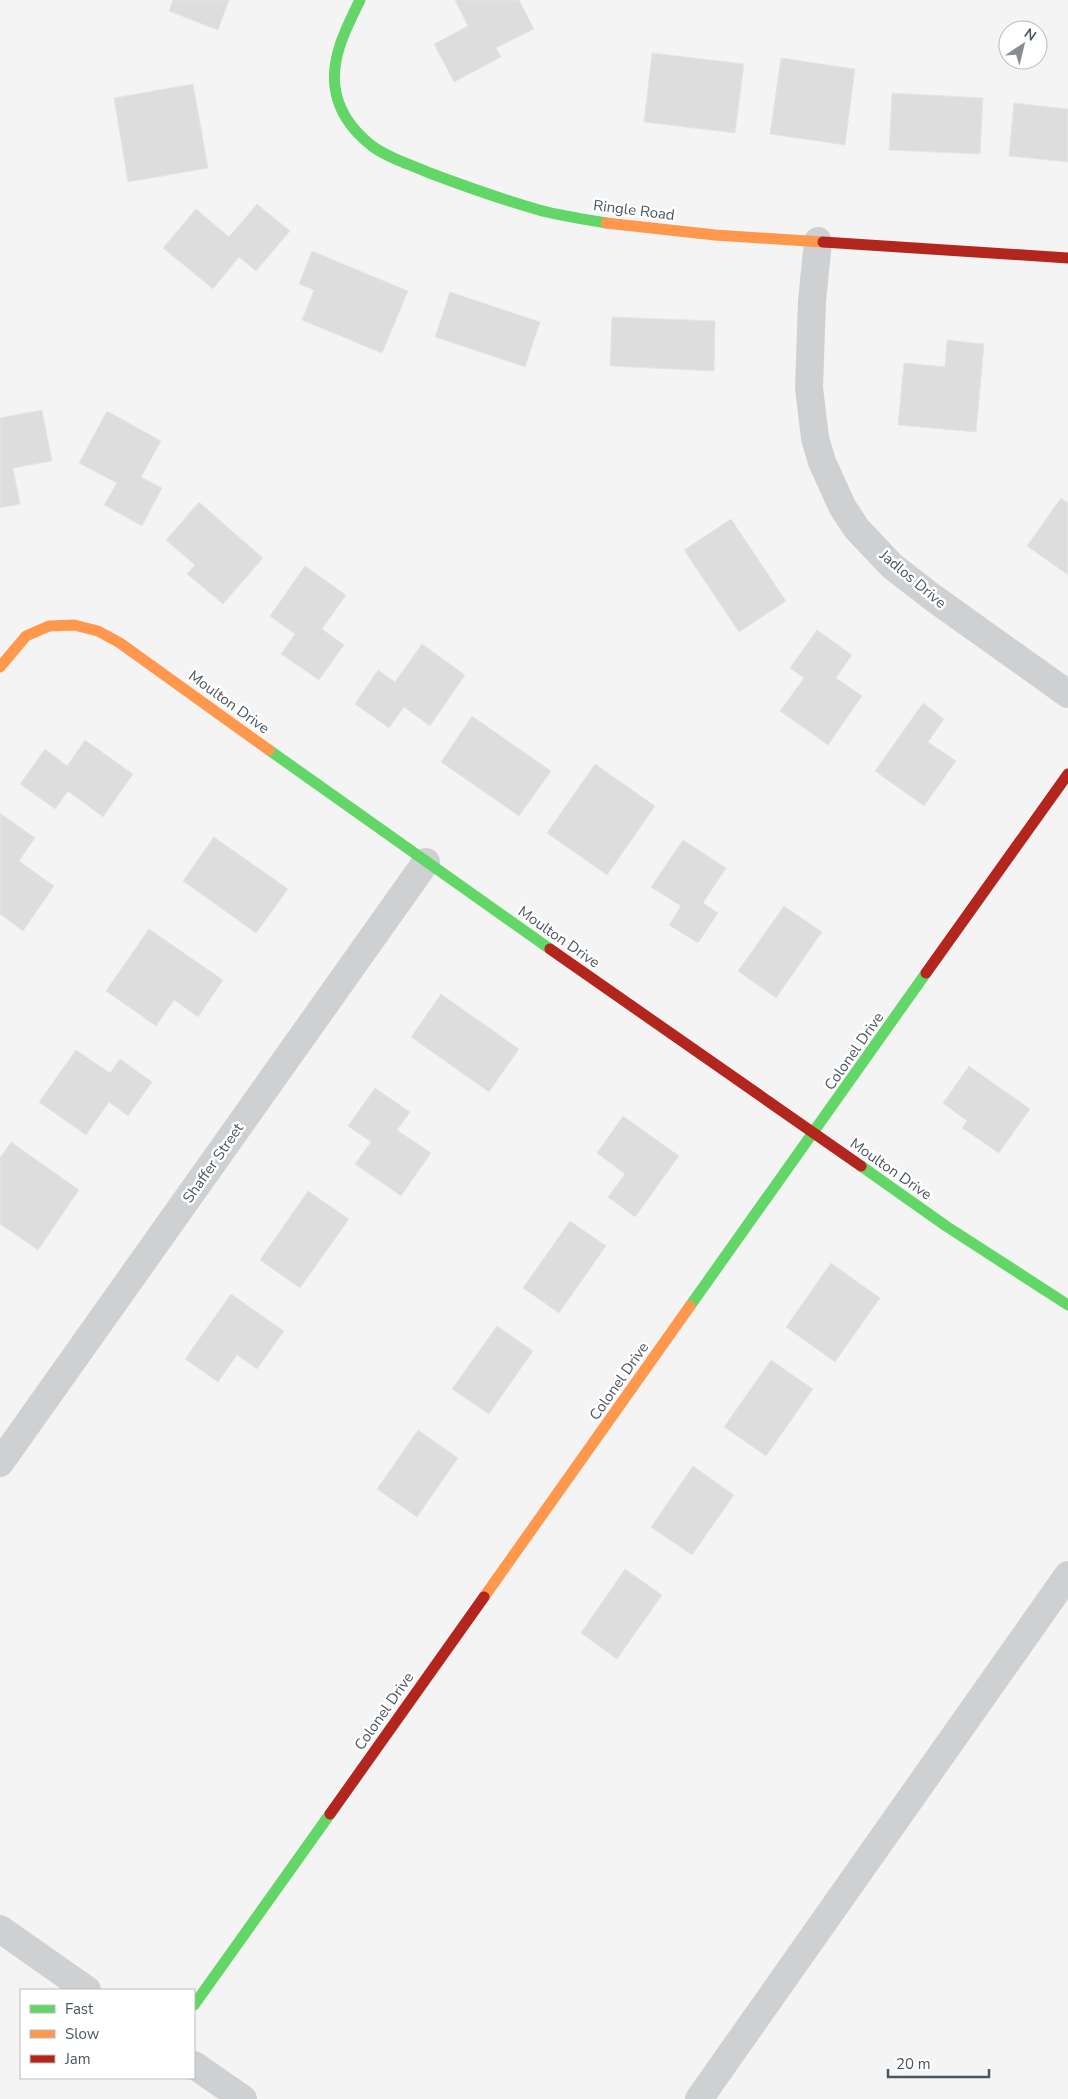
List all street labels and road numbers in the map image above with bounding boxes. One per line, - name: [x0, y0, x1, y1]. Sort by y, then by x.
- street label: Ringle Road: [592, 195, 676, 225]
- street label: Jadlos Drive: [875, 545, 950, 613]
- street label: Moulton Drive: [185, 666, 273, 738]
- street label: Moulton Drive: [514, 901, 604, 973]
- street label: Colonel Drive: [820, 1008, 888, 1094]
- street label: Shaffer Street: [178, 1118, 248, 1207]
- street label: Moulton Drive: [846, 1133, 936, 1205]
- street label: Colonel Drive: [585, 1338, 653, 1424]
- street label: Colonel Drive: [350, 1668, 418, 1754]

